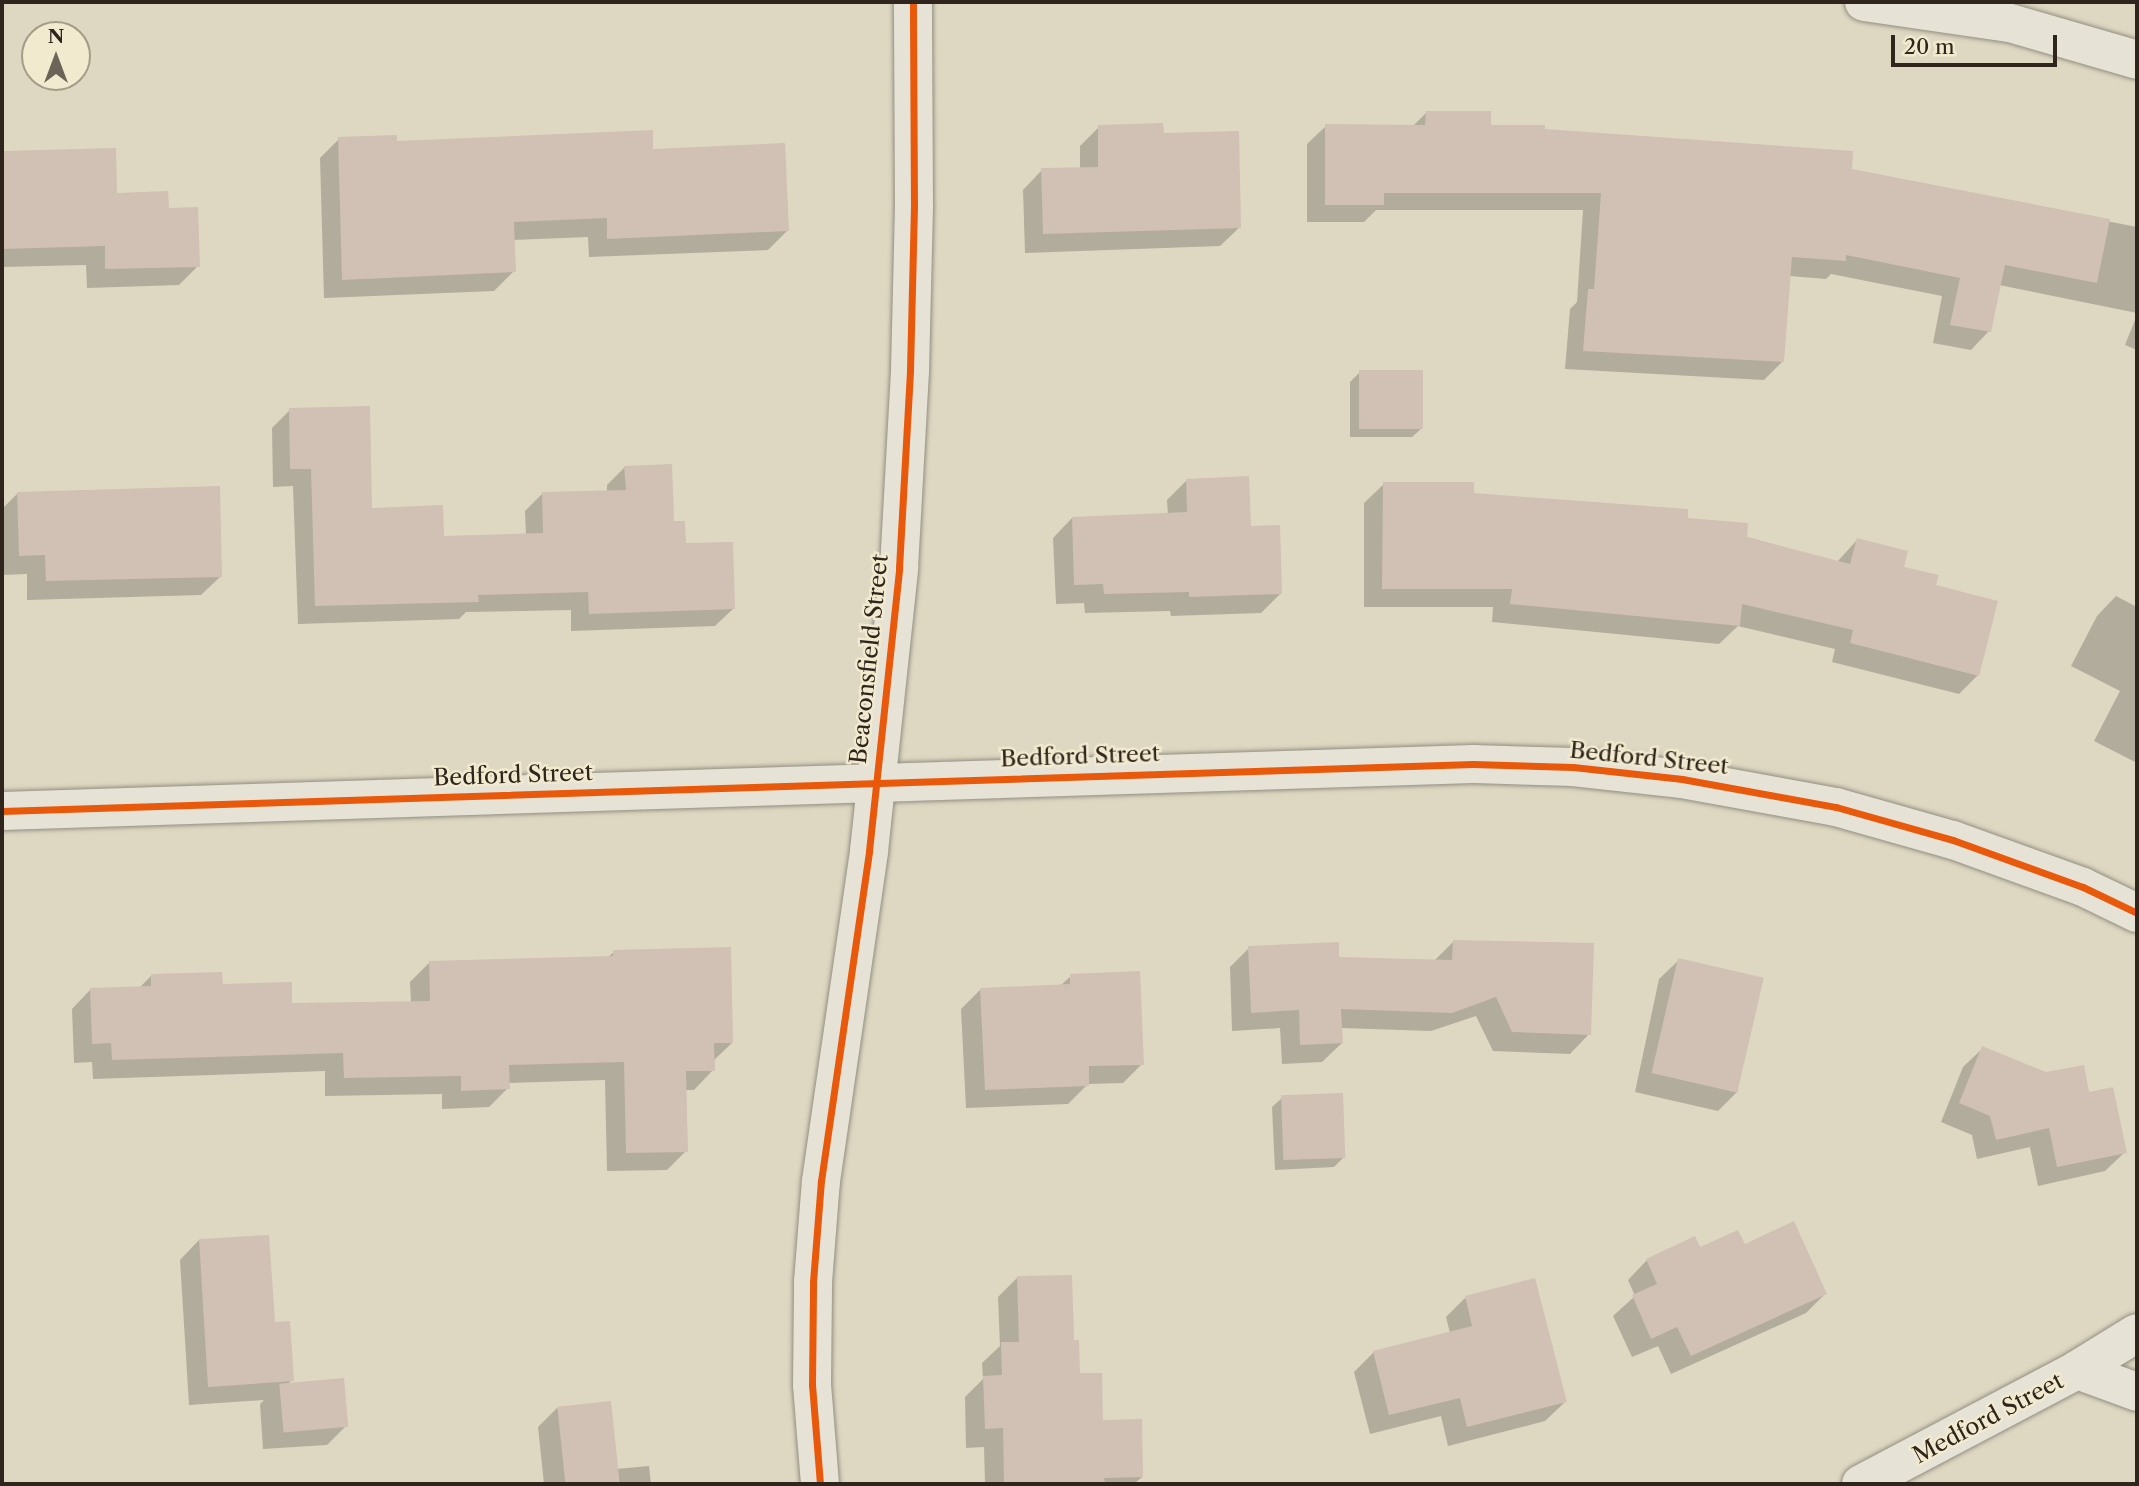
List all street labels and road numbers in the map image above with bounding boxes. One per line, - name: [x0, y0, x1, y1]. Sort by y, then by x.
- street label: Beaconsfield Street: [844, 553, 894, 765]
- street label: Bedford Street: [1568, 736, 1730, 780]
- street label: Bedford Street: [1000, 739, 1160, 773]
- street label: Bedford Street: [433, 758, 593, 792]
- street label: Medford Street: [1908, 1367, 2068, 1469]

